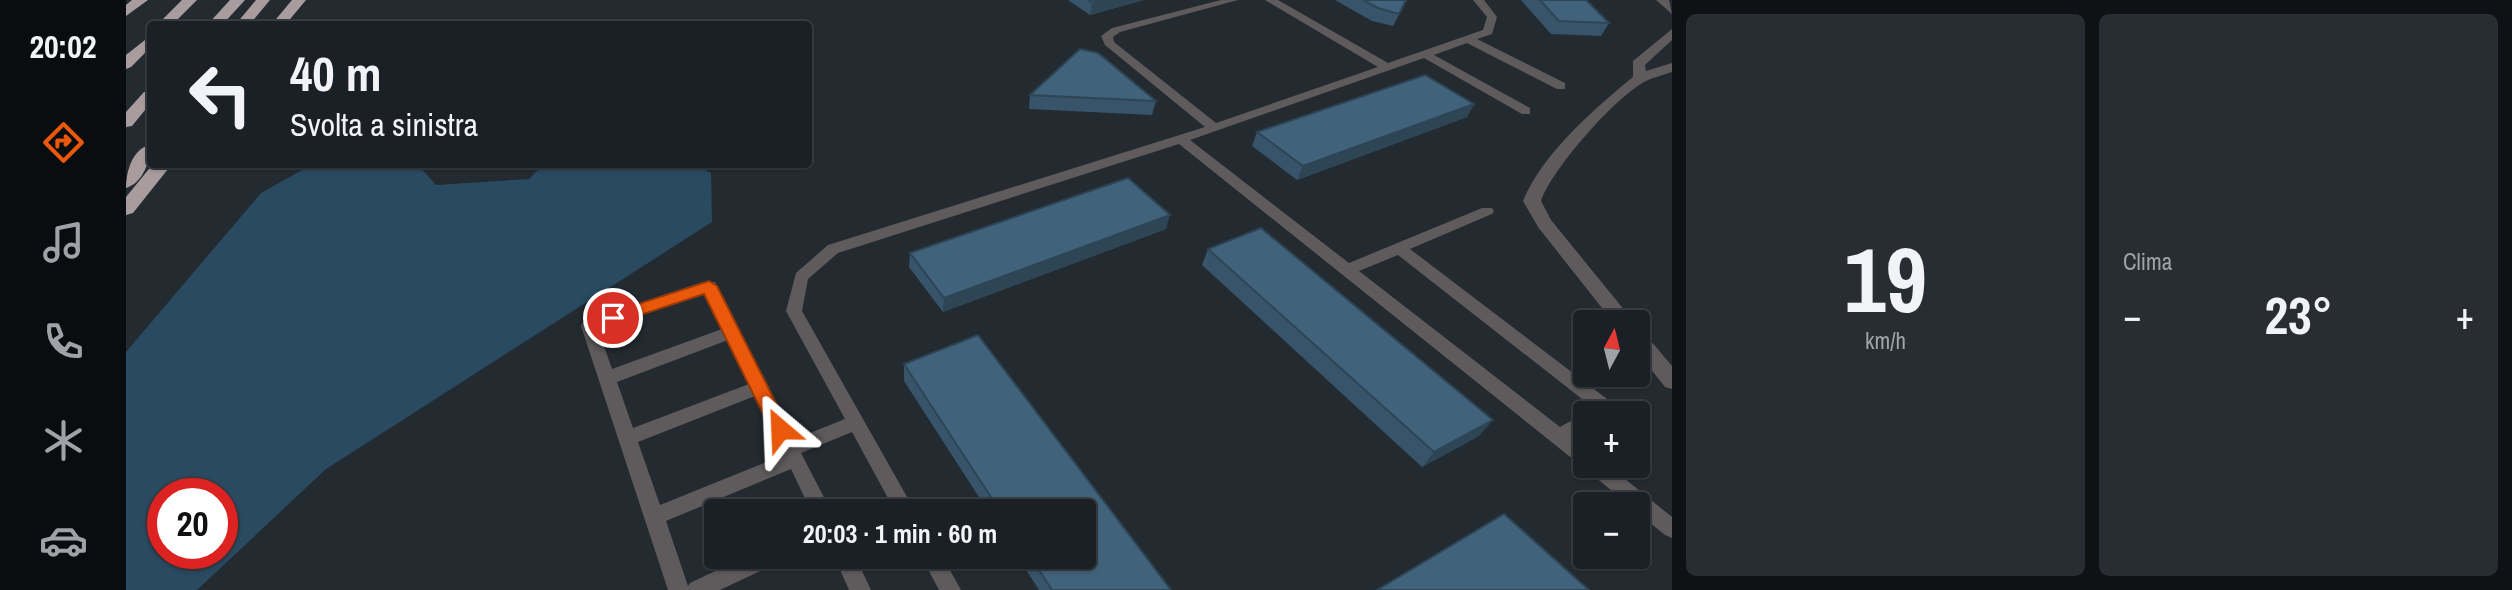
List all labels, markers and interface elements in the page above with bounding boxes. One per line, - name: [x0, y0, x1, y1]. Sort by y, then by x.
- text: 20:02: [29, 25, 97, 68]
- text: 40 m: [290, 40, 382, 106]
- icon: left: [175, 49, 266, 140]
- text: Svolta a sinistra: [290, 103, 478, 146]
- icon: directions: [39, 118, 88, 167]
- icon: music: [39, 218, 88, 267]
- text: 19: [1844, 218, 1927, 340]
- text: Clima: [2123, 246, 2172, 277]
- text: 23°: [2264, 280, 2333, 350]
- pin: [583, 288, 643, 348]
- text: −: [2123, 290, 2141, 341]
- text: +: [2456, 290, 2474, 341]
- icon: arrive: [594, 299, 632, 337]
- north arrow: [1573, 310, 1650, 387]
- map controls: [1573, 310, 1650, 569]
- icon: phone: [39, 317, 88, 366]
- text: km/h: [1865, 325, 1906, 356]
- position arrow: [743, 392, 817, 466]
- button: +: [1573, 401, 1650, 478]
- icon: climate: [39, 416, 88, 465]
- speed limit sign: 20: [147, 478, 238, 569]
- button: −: [1573, 492, 1650, 569]
- icon: car: [39, 516, 88, 565]
- text: 20:03 · 1 min · 60 m: [803, 516, 997, 551]

